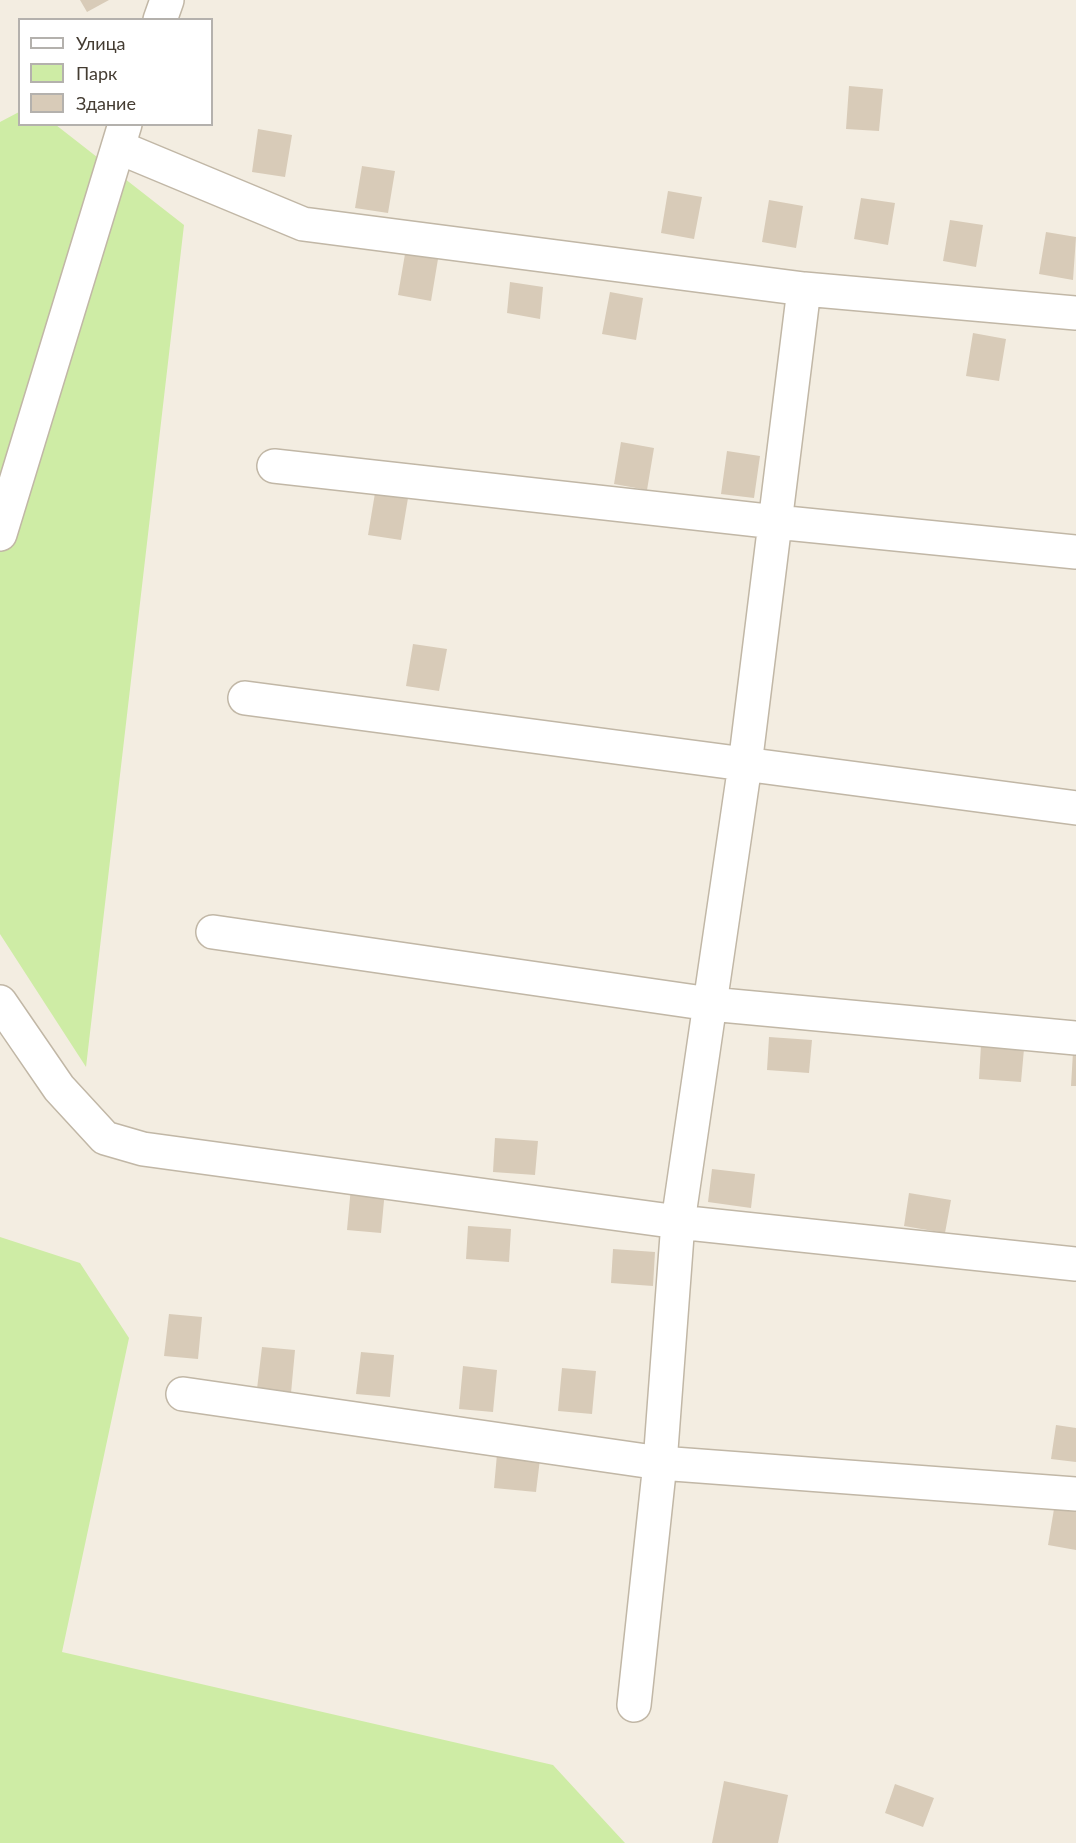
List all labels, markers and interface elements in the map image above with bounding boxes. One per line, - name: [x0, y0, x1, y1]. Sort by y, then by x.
- legend: [18, 18, 213, 126]
- text: Улица: [76, 32, 126, 54]
- text: Парк: [76, 62, 117, 84]
- text: Здание: [76, 92, 136, 114]

